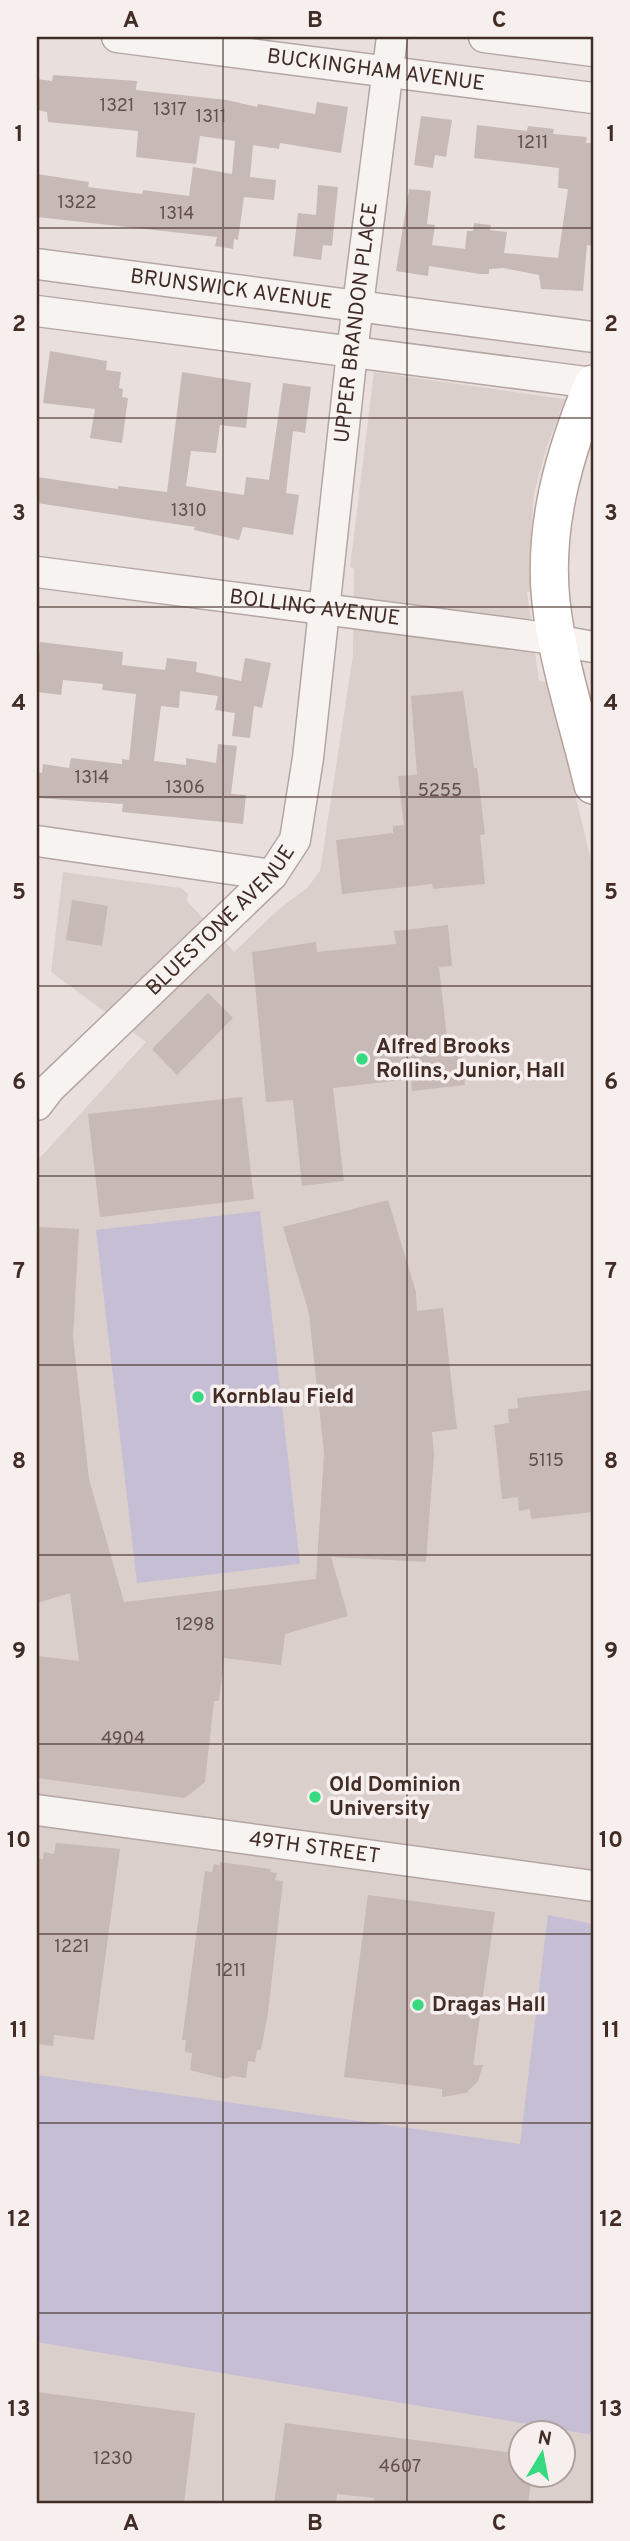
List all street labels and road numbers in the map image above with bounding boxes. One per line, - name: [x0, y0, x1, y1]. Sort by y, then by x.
- street label: BUCKINGHAM AVENUE: [265, 43, 487, 98]
- street label: UPPER BRANDON PLACE: [329, 201, 384, 444]
- street label: BRUNSWICK AVENUE: [129, 263, 334, 316]
- street label: BOLLING AVENUE: [228, 584, 402, 632]
- street label: BLUESTONE AVENUE: [141, 840, 301, 1002]
- street label: 49TH STREET: [247, 1826, 382, 1870]

